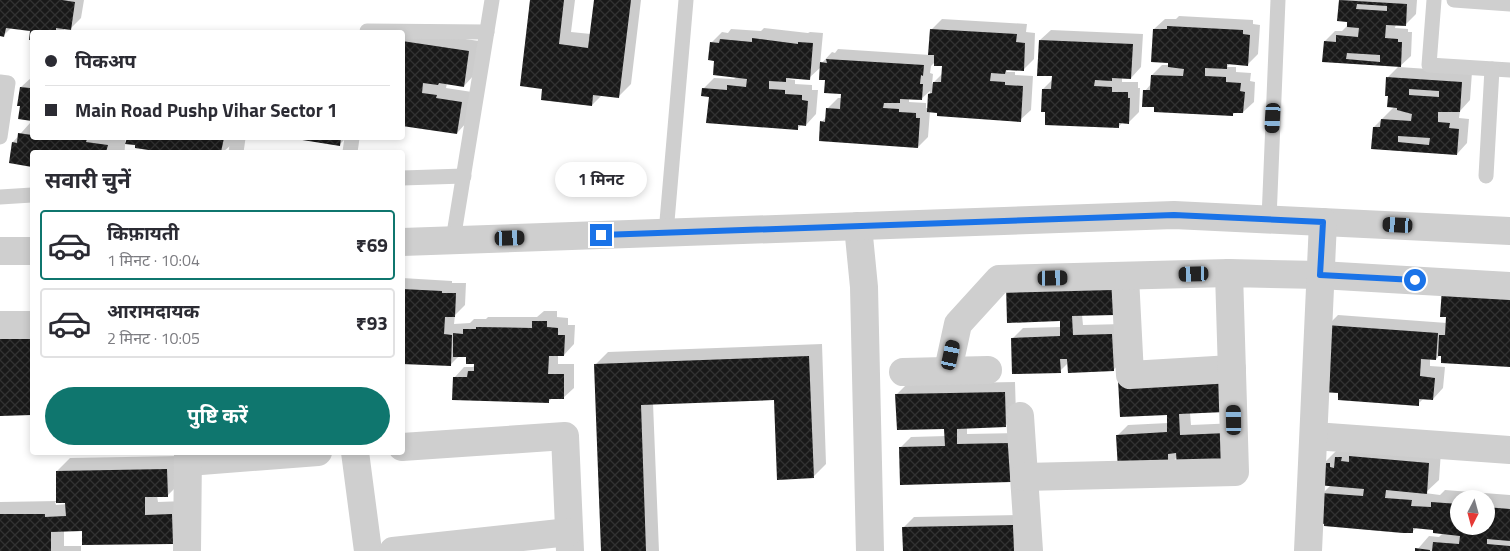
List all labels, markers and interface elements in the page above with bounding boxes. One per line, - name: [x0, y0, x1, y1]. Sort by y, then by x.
- text: पिकअप: [75, 46, 136, 75]
- text: Main Road Pushp Vihar Sector 1: [75, 95, 338, 124]
- car: [1264, 103, 1281, 133]
- callout: 1 मिनट: [555, 162, 647, 198]
- text: सवारी चुनें: [45, 163, 131, 197]
- text: 1 मिनट: [578, 167, 624, 191]
- car: [1382, 217, 1413, 233]
- text: किफ़ायती: [107, 218, 179, 247]
- icon: car: [47, 223, 92, 268]
- route end: [590, 224, 612, 246]
- text: ₹69: [356, 230, 388, 259]
- car: [494, 230, 525, 246]
- text: 1 मिनट · 10:04: [107, 248, 200, 272]
- car: [1178, 266, 1209, 282]
- route start: [1404, 269, 1426, 291]
- car: [1037, 270, 1068, 286]
- text: आरामदायक: [107, 296, 199, 325]
- icon: car: [47, 301, 92, 346]
- text: ₹93: [356, 308, 388, 337]
- text: 2 मिनट · 10:05: [107, 326, 200, 350]
- car: [940, 339, 961, 371]
- button: पुष्टि करें: [45, 387, 390, 445]
- car: [1226, 405, 1241, 435]
- north arrow: [1450, 490, 1495, 535]
- map controls: [1450, 490, 1495, 535]

